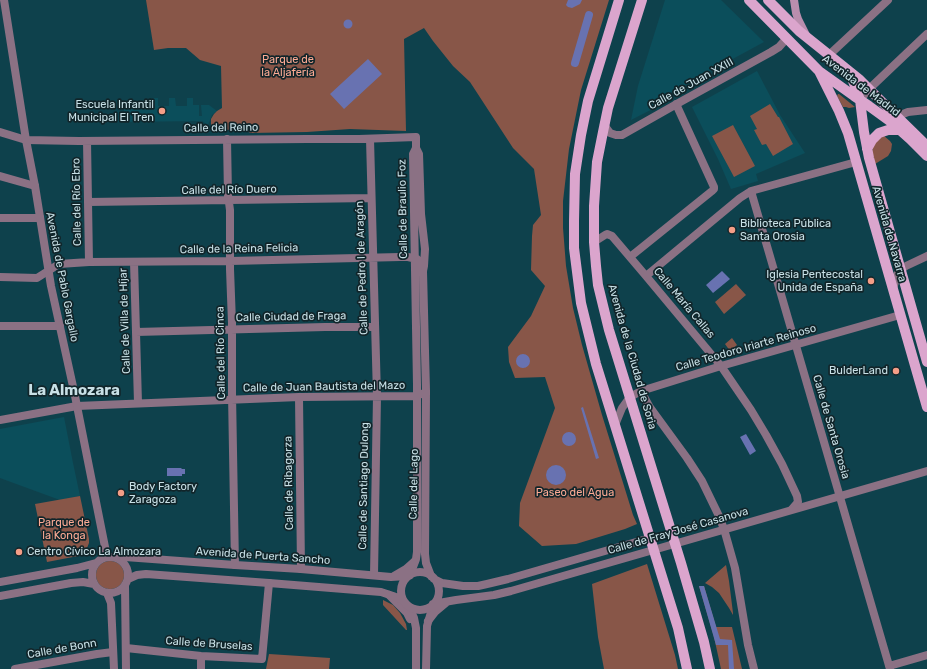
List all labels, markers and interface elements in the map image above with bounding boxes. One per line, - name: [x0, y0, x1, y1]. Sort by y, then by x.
- street label: Avenida de Madrid: [820, 52, 902, 120]
- park label: Parque de la Aljafería: [261, 53, 315, 79]
- street label: Calle de Juan XXIII: [646, 55, 736, 113]
- place label: Escuela Infantil Municipal El Tren: [68, 98, 154, 124]
- marker: Escuela Infantil Municipal El Tren: [157, 106, 167, 116]
- street label: Calle del Reino: [184, 121, 258, 135]
- street label: Calle del Río Ebro: [70, 158, 84, 246]
- street label: Calle de Braulio Foz: [396, 159, 410, 259]
- street label: Calle del Río Duero: [181, 183, 277, 197]
- street label: Avenida de Navarra: [869, 185, 909, 283]
- street label: Calle de Pedro I de Aragón: [353, 201, 371, 335]
- street label: Avenida de Pablo Gargallo: [43, 211, 81, 343]
- place label: Biblioteca Pública Santa Orosia: [740, 217, 831, 243]
- marker: Biblioteca Pública Santa Orosia: [727, 225, 737, 235]
- street label: Calle de la Reina Felicia: [180, 241, 298, 257]
- street label: Calle María Callas: [651, 265, 717, 341]
- street label: Calle de Villa de Híjar: [117, 268, 133, 374]
- place label: Iglesia Pentecostal Unida de España: [766, 268, 863, 294]
- marker: Iglesia Pentecostal Unida de España: [866, 276, 876, 286]
- street label: Avenida de la Ciudad de Soria: [605, 283, 659, 431]
- street label: Calle del Río Cinca: [214, 306, 228, 400]
- street label: Calle Ciudad de Fraga: [236, 309, 346, 325]
- street label: Calle Teodoro Iriarte Reinoso: [674, 322, 818, 374]
- place label: BulderLand: [829, 364, 888, 378]
- marker: BulderLand: [891, 366, 901, 376]
- street label: Calle de Santa Orosia: [810, 373, 852, 481]
- street label: Calle de Juan Bautista del Mazo: [243, 379, 405, 395]
- district label: La Almozara: [28, 382, 120, 400]
- street label: Calle de Santiago Dulong: [356, 422, 372, 550]
- street label: Calle de Ribagorza: [282, 436, 296, 530]
- street label: Calle del Lago: [407, 448, 421, 520]
- place label: Body Factory Zaragoza: [129, 480, 197, 506]
- park label: Paseo del Agua: [536, 486, 614, 500]
- marker: Body Factory Zaragoza: [116, 488, 126, 498]
- street label: Calle de Fray José Casanova: [606, 505, 750, 557]
- park label: Parque de la Konga: [38, 516, 90, 542]
- place label: Centro Cívico La Almozara: [27, 545, 161, 559]
- street label: Avenida de Puerta Sancho: [195, 545, 331, 567]
- marker: Centro Cívico La Almozara: [14, 547, 24, 557]
- street label: Calle de Bruselas: [165, 634, 253, 654]
- street label: Calle de Bonn: [26, 636, 98, 662]

